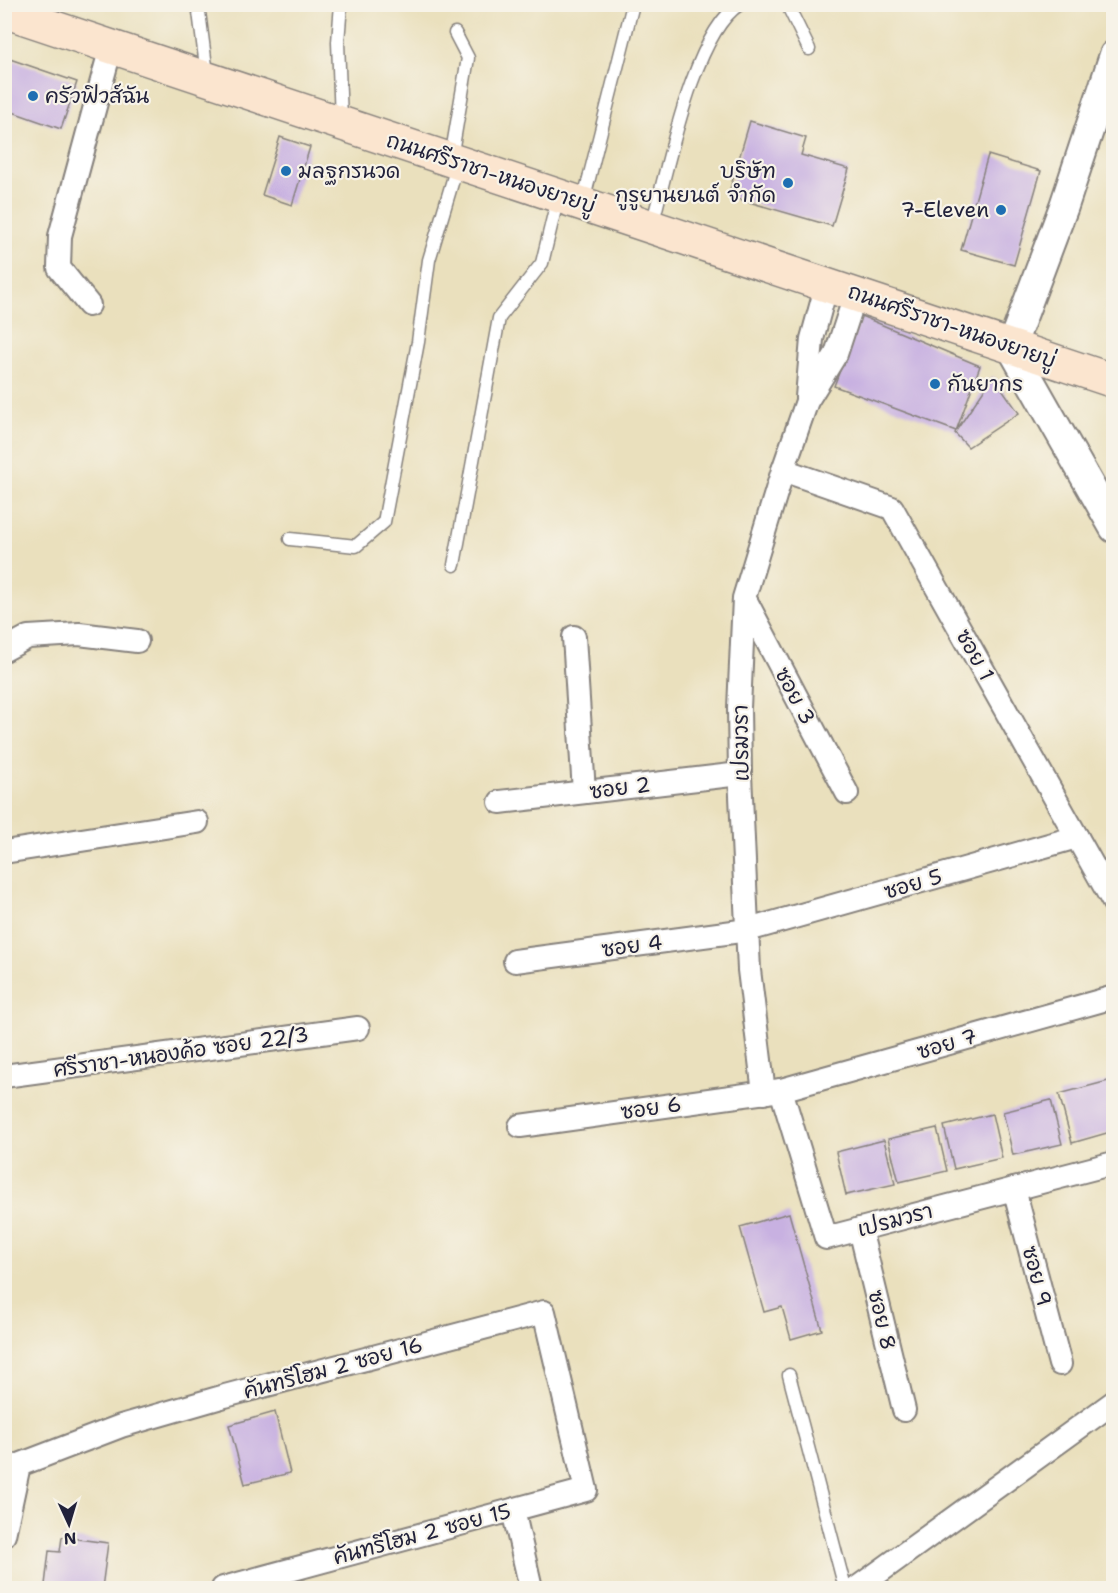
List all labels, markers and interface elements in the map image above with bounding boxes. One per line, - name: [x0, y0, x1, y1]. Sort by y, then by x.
- place label: ครัวฟิวส์ฉัน: [45, 82, 149, 110]
- marker: ครัวฟิวส์ฉัน: [26, 89, 40, 103]
- street label: ถนนศรีราชา-หนองยายบู่: [382, 126, 599, 222]
- place label: มลฐกรนวด: [298, 157, 400, 185]
- place label: บริษัท กูรูยานยนต์ จำกัด: [615, 157, 776, 211]
- marker: มลฐกรนวด: [279, 164, 293, 178]
- marker: บริษัท กูรูยานยนต์ จำกัด: [781, 176, 795, 190]
- place label: 7-Eleven: [900, 196, 989, 224]
- marker: 7-Eleven: [994, 203, 1008, 217]
- street label: ถนนศรีราชา-หนองยายบู่: [844, 277, 1060, 377]
- place label: กันยากร: [947, 370, 1023, 398]
- marker: กันยากร: [928, 377, 942, 391]
- street label: ซอย 1: [949, 624, 1001, 686]
- street label: ซอย 3: [768, 662, 822, 730]
- street label: เปรมวรา: [726, 704, 756, 782]
- street label: ซอย 2: [588, 770, 652, 806]
- street label: ซอย 5: [881, 862, 945, 906]
- street label: ซอย 4: [600, 928, 664, 964]
- street label: ศรีราชา-หนองค้อ ซอย 22/3: [52, 1020, 310, 1084]
- street label: ซอย 7: [914, 1022, 980, 1066]
- street label: ซอย 6: [619, 1090, 683, 1126]
- street label: เปรมวรา: [854, 1197, 936, 1243]
- street label: ซอย 9: [1016, 1243, 1058, 1309]
- street label: ซอย 8: [861, 1287, 903, 1353]
- street label: คันทรีโฮม 2 ซอย 16: [240, 1331, 426, 1405]
- north arrow: [39, 1494, 99, 1554]
- street label: คันทรีโฮม 2 ซอย 15: [330, 1497, 514, 1571]
- text: N: [63, 1528, 77, 1549]

